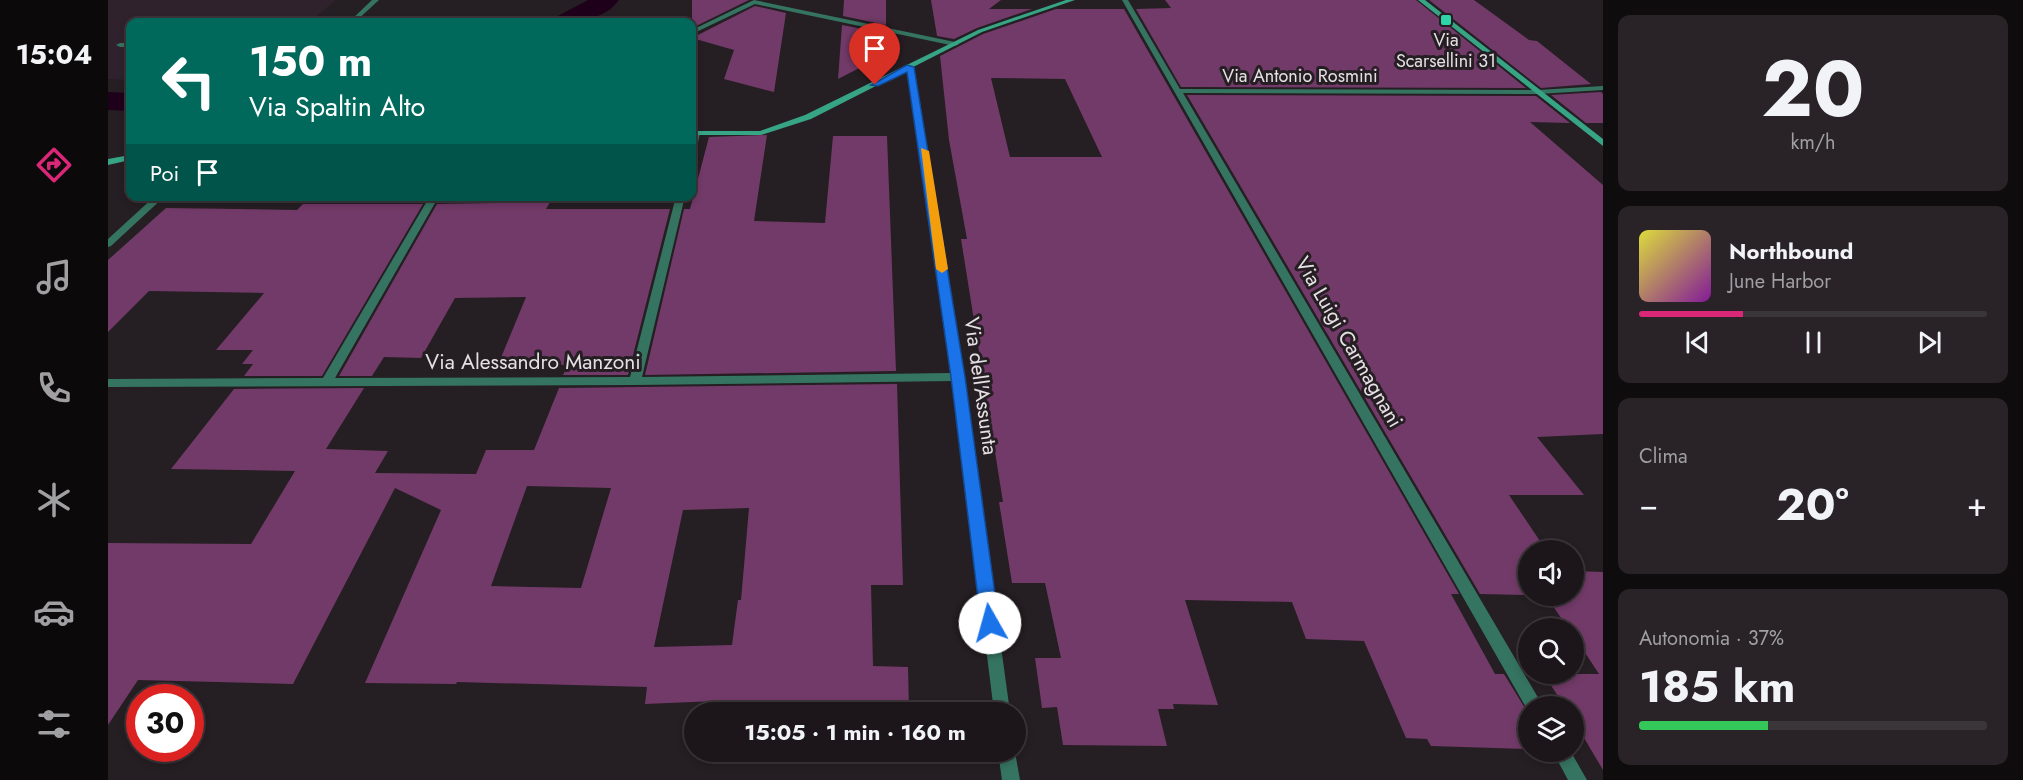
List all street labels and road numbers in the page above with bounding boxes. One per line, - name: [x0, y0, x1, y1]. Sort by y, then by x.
- street label: Via Antonio Rosmini: [1222, 63, 1378, 89]
- street label: Via Luigi Carmagnani: [1288, 251, 1410, 433]
- street label: Via dell'Assunta: [956, 315, 1006, 457]
- street label: Via Alessandro Manzoni: [425, 347, 641, 377]

